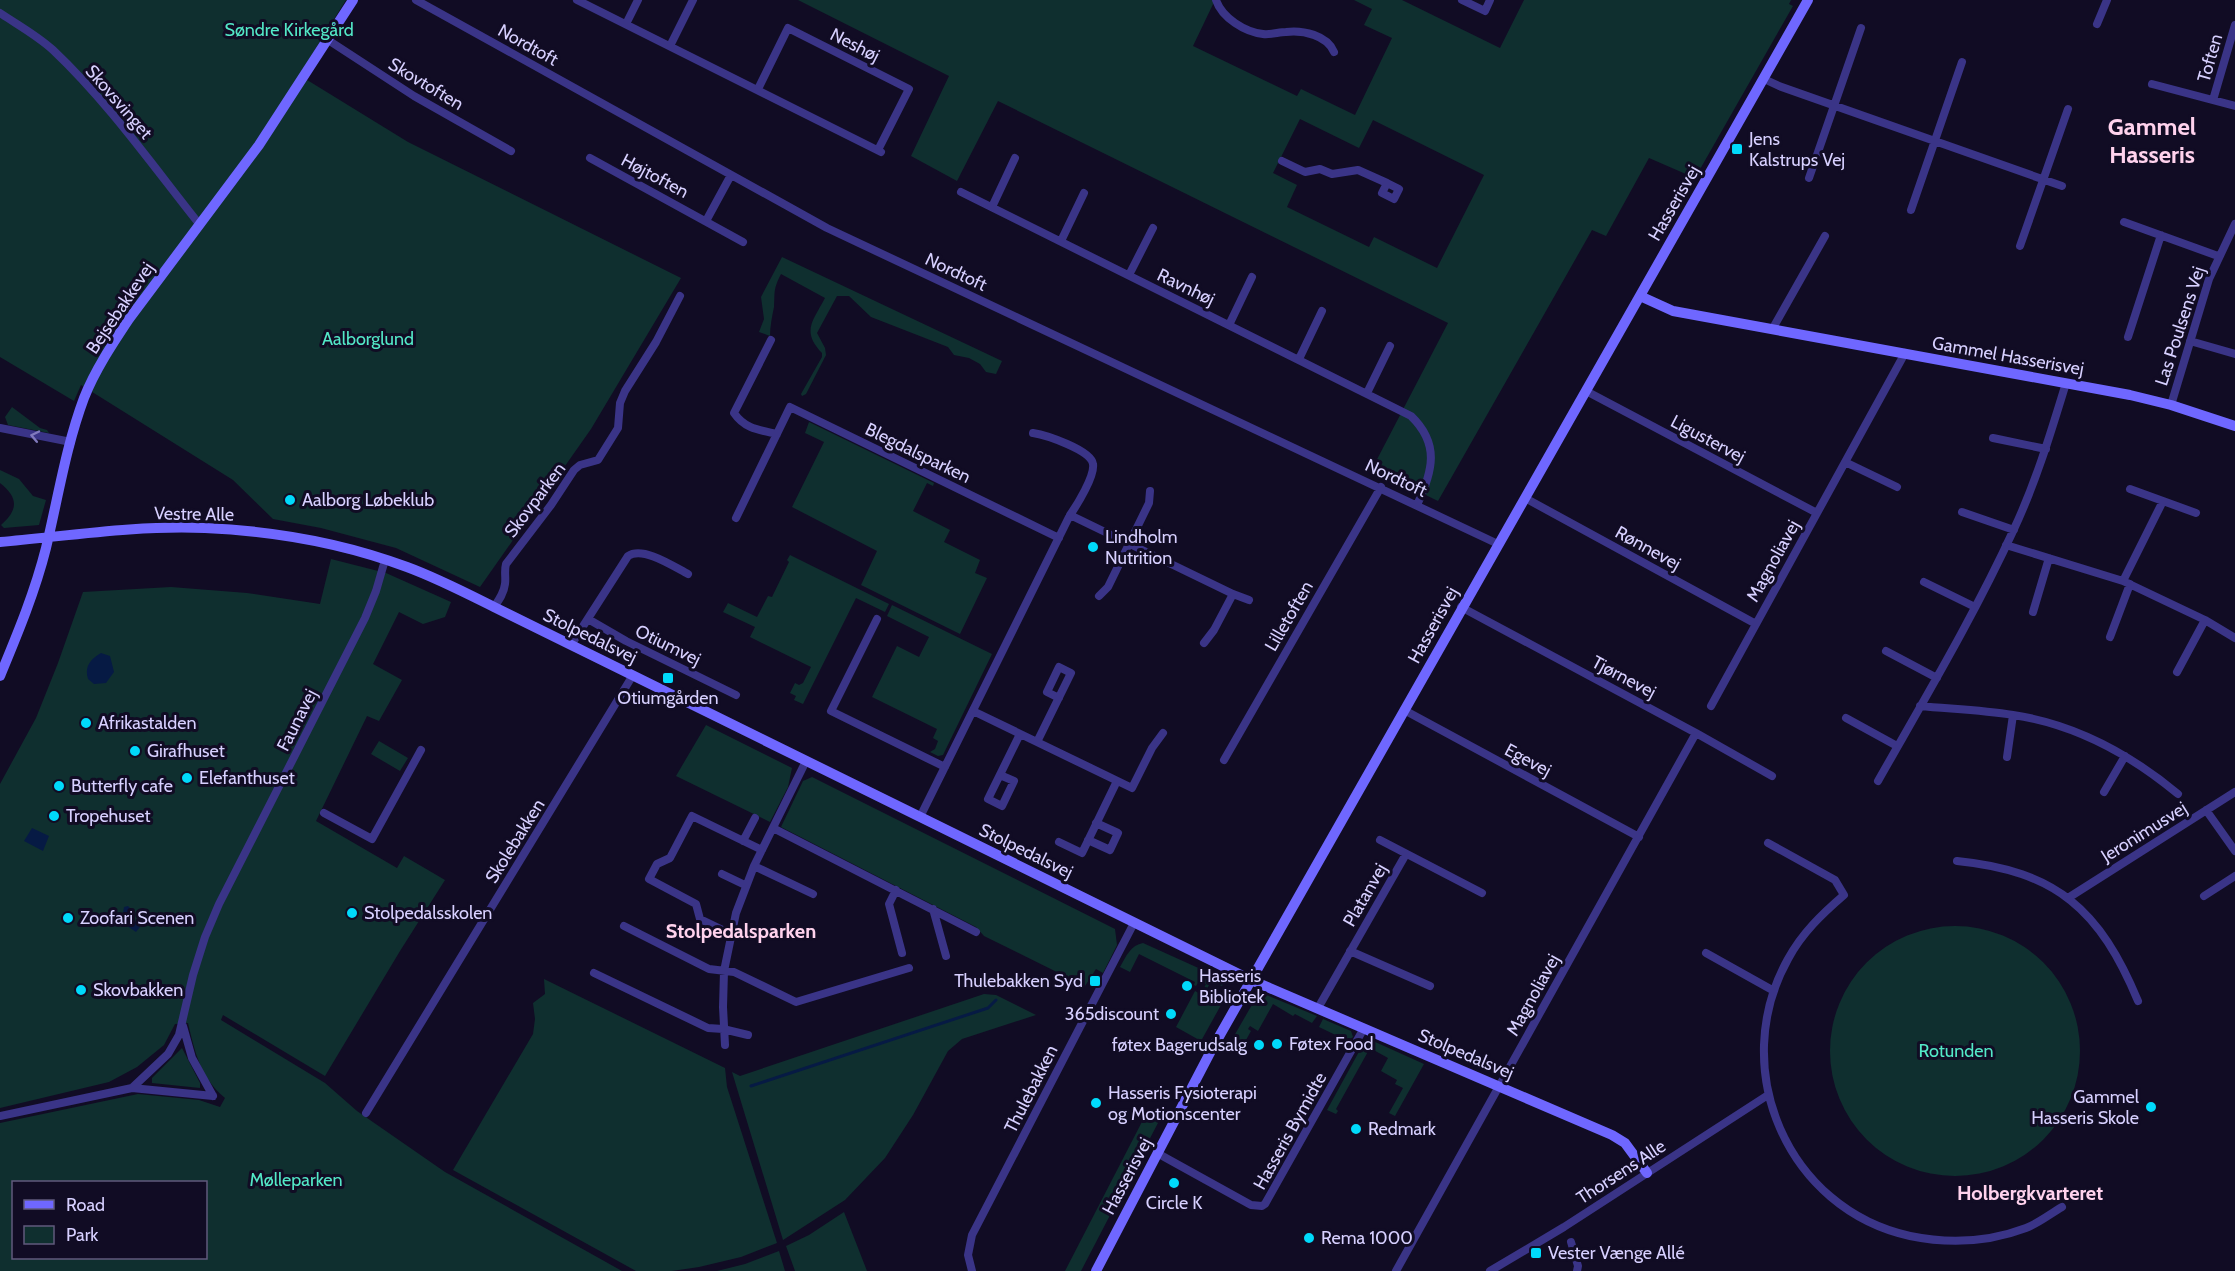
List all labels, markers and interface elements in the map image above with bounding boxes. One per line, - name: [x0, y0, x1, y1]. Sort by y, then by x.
- park label: Søndre Kirkegård: [224, 19, 354, 41]
- street label: Nordtoft: [494, 19, 562, 71]
- street label: Neshøj: [827, 23, 883, 67]
- street label: Toften: [2193, 31, 2227, 85]
- street label: Skovtoften: [384, 53, 468, 115]
- street label: Skovsvinget: [81, 60, 157, 144]
- district label: Gammel Hasseris: [2108, 112, 2196, 169]
- place label: Jens Kalstrups Vej: [1748, 128, 1845, 171]
- marker: Jens Kalstrups Vej: [1730, 142, 1744, 156]
- street label: Højtoften: [618, 149, 692, 203]
- street label: Hasserisvej: [1643, 161, 1705, 245]
- street label: Nordtoft: [922, 248, 990, 296]
- street label: Bejsebakkevej: [81, 258, 159, 358]
- street label: Ravnhøj: [1154, 264, 1218, 310]
- street label: Las Poulsens Vej: [2150, 264, 2210, 388]
- park label: Aalborglund: [322, 328, 414, 350]
- street label: Gammel Hasserisvej: [1930, 332, 2086, 380]
- street label: Ligustervej: [1667, 410, 1749, 468]
- street label: Blegdalsparken: [862, 418, 974, 488]
- one-way arrow: [31, 430, 41, 443]
- street label: Nordtoft: [1362, 454, 1430, 502]
- street label: Skovparken: [500, 458, 570, 542]
- place label: Aalborg Løbeklub: [302, 489, 434, 511]
- marker: Aalborg Løbeklub: [283, 493, 297, 507]
- street label: Vestre Alle: [154, 502, 234, 526]
- street label: Magnoliavej: [1742, 516, 1804, 606]
- street label: Rønnevej: [1611, 521, 1685, 575]
- place label: Lindholm Nutrition: [1105, 526, 1178, 569]
- marker: Lindholm Nutrition: [1086, 540, 1100, 554]
- street label: Lilletoften: [1260, 577, 1318, 655]
- street label: Hasserisvej: [1403, 583, 1463, 667]
- street label: Stolpedalsvej: [539, 604, 641, 668]
- street label: Otiumvej: [632, 620, 704, 670]
- street label: Tjørnevej: [1588, 651, 1660, 703]
- marker: Otiumgården: [661, 671, 675, 685]
- street label: Faunavej: [272, 685, 322, 755]
- place label: Otiumgården: [617, 687, 719, 709]
- place label: Afrikastalden: [98, 712, 196, 734]
- marker: Afrikastalden: [79, 716, 93, 730]
- street label: Egevej: [1501, 739, 1555, 781]
- place label: Girafhuset: [147, 740, 225, 762]
- marker: Girafhuset: [128, 744, 142, 758]
- place label: Elefanthuset: [199, 767, 295, 789]
- marker: Elefanthuset: [180, 771, 194, 785]
- place label: Butterfly cafe: [71, 775, 173, 797]
- marker: Butterfly cafe: [52, 779, 66, 793]
- street label: Skolebakken: [481, 795, 549, 887]
- street label: Jeronimusvej: [2096, 797, 2191, 868]
- place label: Tropehuset: [66, 805, 151, 827]
- marker: Tropehuset: [47, 809, 61, 823]
- street label: Stolpedalsvej: [975, 819, 1077, 883]
- street label: Platanvej: [1338, 860, 1392, 930]
- place label: Stolpedalsskolen: [364, 902, 492, 924]
- marker: Stolpedalsskolen: [345, 906, 359, 920]
- place label: Zoofari Scenen: [80, 907, 194, 929]
- marker: Zoofari Scenen: [61, 911, 75, 925]
- district label: Stolpedalsparken: [666, 919, 816, 943]
- street label: Magnoliavej: [1502, 950, 1564, 1040]
- place label: Hasseris Bibliotek: [1199, 965, 1265, 1008]
- place label: Thulebakken Syd: [954, 970, 1083, 992]
- marker: Thulebakken Syd: [1088, 974, 1102, 988]
- place label: Skovbakken: [93, 979, 183, 1001]
- marker: Hasseris Bibliotek: [1180, 979, 1194, 993]
- marker: Skovbakken: [74, 983, 88, 997]
- place label: 365discount: [1065, 1003, 1159, 1025]
- marker: 365discount: [1164, 1007, 1178, 1021]
- street label: Stolpedalsvej: [1415, 1024, 1517, 1084]
- place label: Føtex Food: [1289, 1033, 1374, 1055]
- place label: føtex Bagerudsalg: [1112, 1034, 1248, 1056]
- marker: Føtex Food: [1270, 1037, 1284, 1051]
- marker: føtex Bagerudsalg: [1252, 1038, 1266, 1052]
- park label: Rotunden: [1918, 1040, 1994, 1062]
- street label: Thulebakken: [999, 1041, 1063, 1137]
- street label: Hasseris Bymidte: [1249, 1069, 1331, 1193]
- place label: Hasseris Fysioterapi og Motionscenter: [1108, 1082, 1257, 1125]
- place label: Gammel Hasseris Skole: [2031, 1086, 2140, 1129]
- marker: Hasseris Fysioterapi og Motionscenter: [1089, 1096, 1103, 1110]
- marker: Gammel Hasseris Skole: [2144, 1100, 2158, 1114]
- place label: Redmark: [1368, 1118, 1437, 1140]
- marker: Redmark: [1349, 1122, 1363, 1136]
- street label: Hasserisvej: [1098, 1134, 1156, 1218]
- street label: Thorsens Alle: [1572, 1135, 1670, 1209]
- park label: Mølleparken: [249, 1169, 343, 1191]
- marker: Circle K: [1167, 1176, 1181, 1190]
- legend: [12, 1181, 207, 1259]
- district label: Holbergkvarteret: [1957, 1181, 2103, 1205]
- place label: Circle K: [1146, 1192, 1203, 1214]
- text: Road: [66, 1194, 105, 1216]
- text: Park: [66, 1224, 99, 1246]
- place label: Rema 1000: [1321, 1227, 1413, 1249]
- marker: Rema 1000: [1302, 1231, 1316, 1245]
- place label: Vester Vænge Allé: [1548, 1242, 1685, 1264]
- marker: Vester Vænge Allé: [1529, 1246, 1543, 1260]

